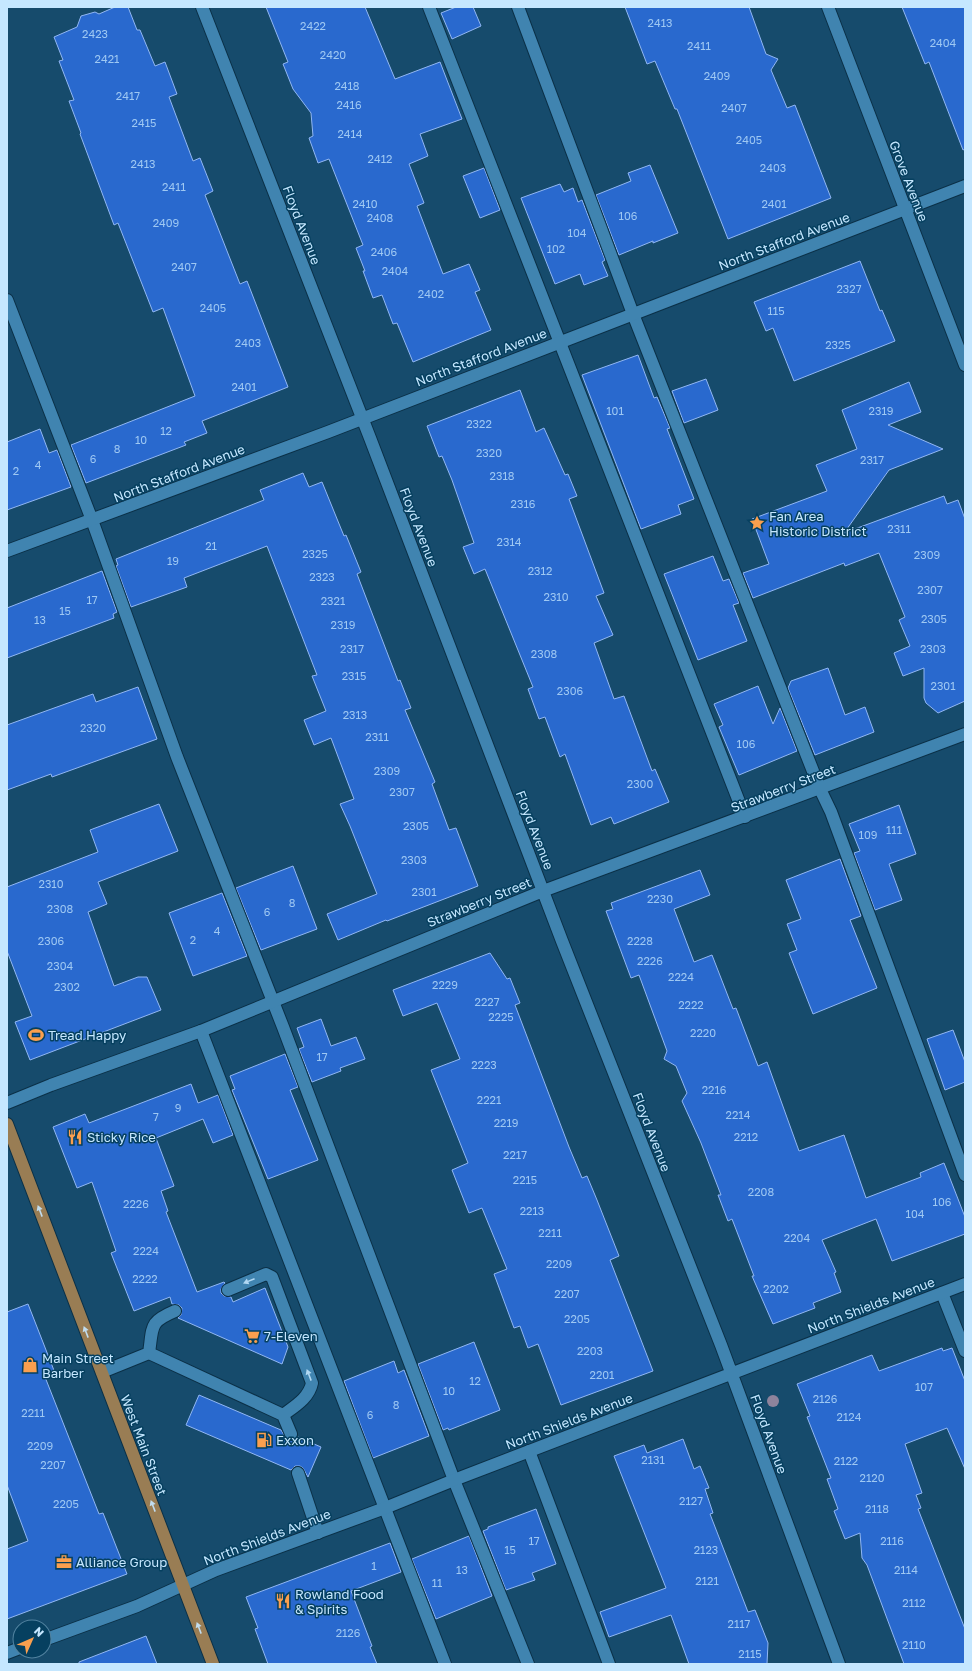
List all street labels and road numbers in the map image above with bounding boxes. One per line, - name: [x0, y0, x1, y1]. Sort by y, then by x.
- street label: Grove Avenue: [886, 138, 932, 224]
- street label: Floyd Avenue: [280, 183, 324, 267]
- street label: North Stafford Avenue: [716, 209, 852, 273]
- street label: North Stafford Avenue: [413, 325, 549, 389]
- street label: North Stafford Avenue: [111, 441, 247, 505]
- street label: Floyd Avenue: [397, 485, 441, 569]
- street label: Strawberry Street: [728, 761, 838, 815]
- street label: Floyd Avenue: [513, 788, 557, 872]
- street label: Strawberry Street: [425, 874, 533, 930]
- street label: Floyd Avenue: [630, 1090, 674, 1174]
- street label: North Shields Avenue: [805, 1273, 937, 1337]
- street label: North Shields Avenue: [503, 1389, 635, 1453]
- street label: West Main Street: [117, 1392, 171, 1498]
- street label: Floyd Avenue: [747, 1392, 791, 1476]
- street label: North Shields Avenue: [201, 1505, 333, 1569]

